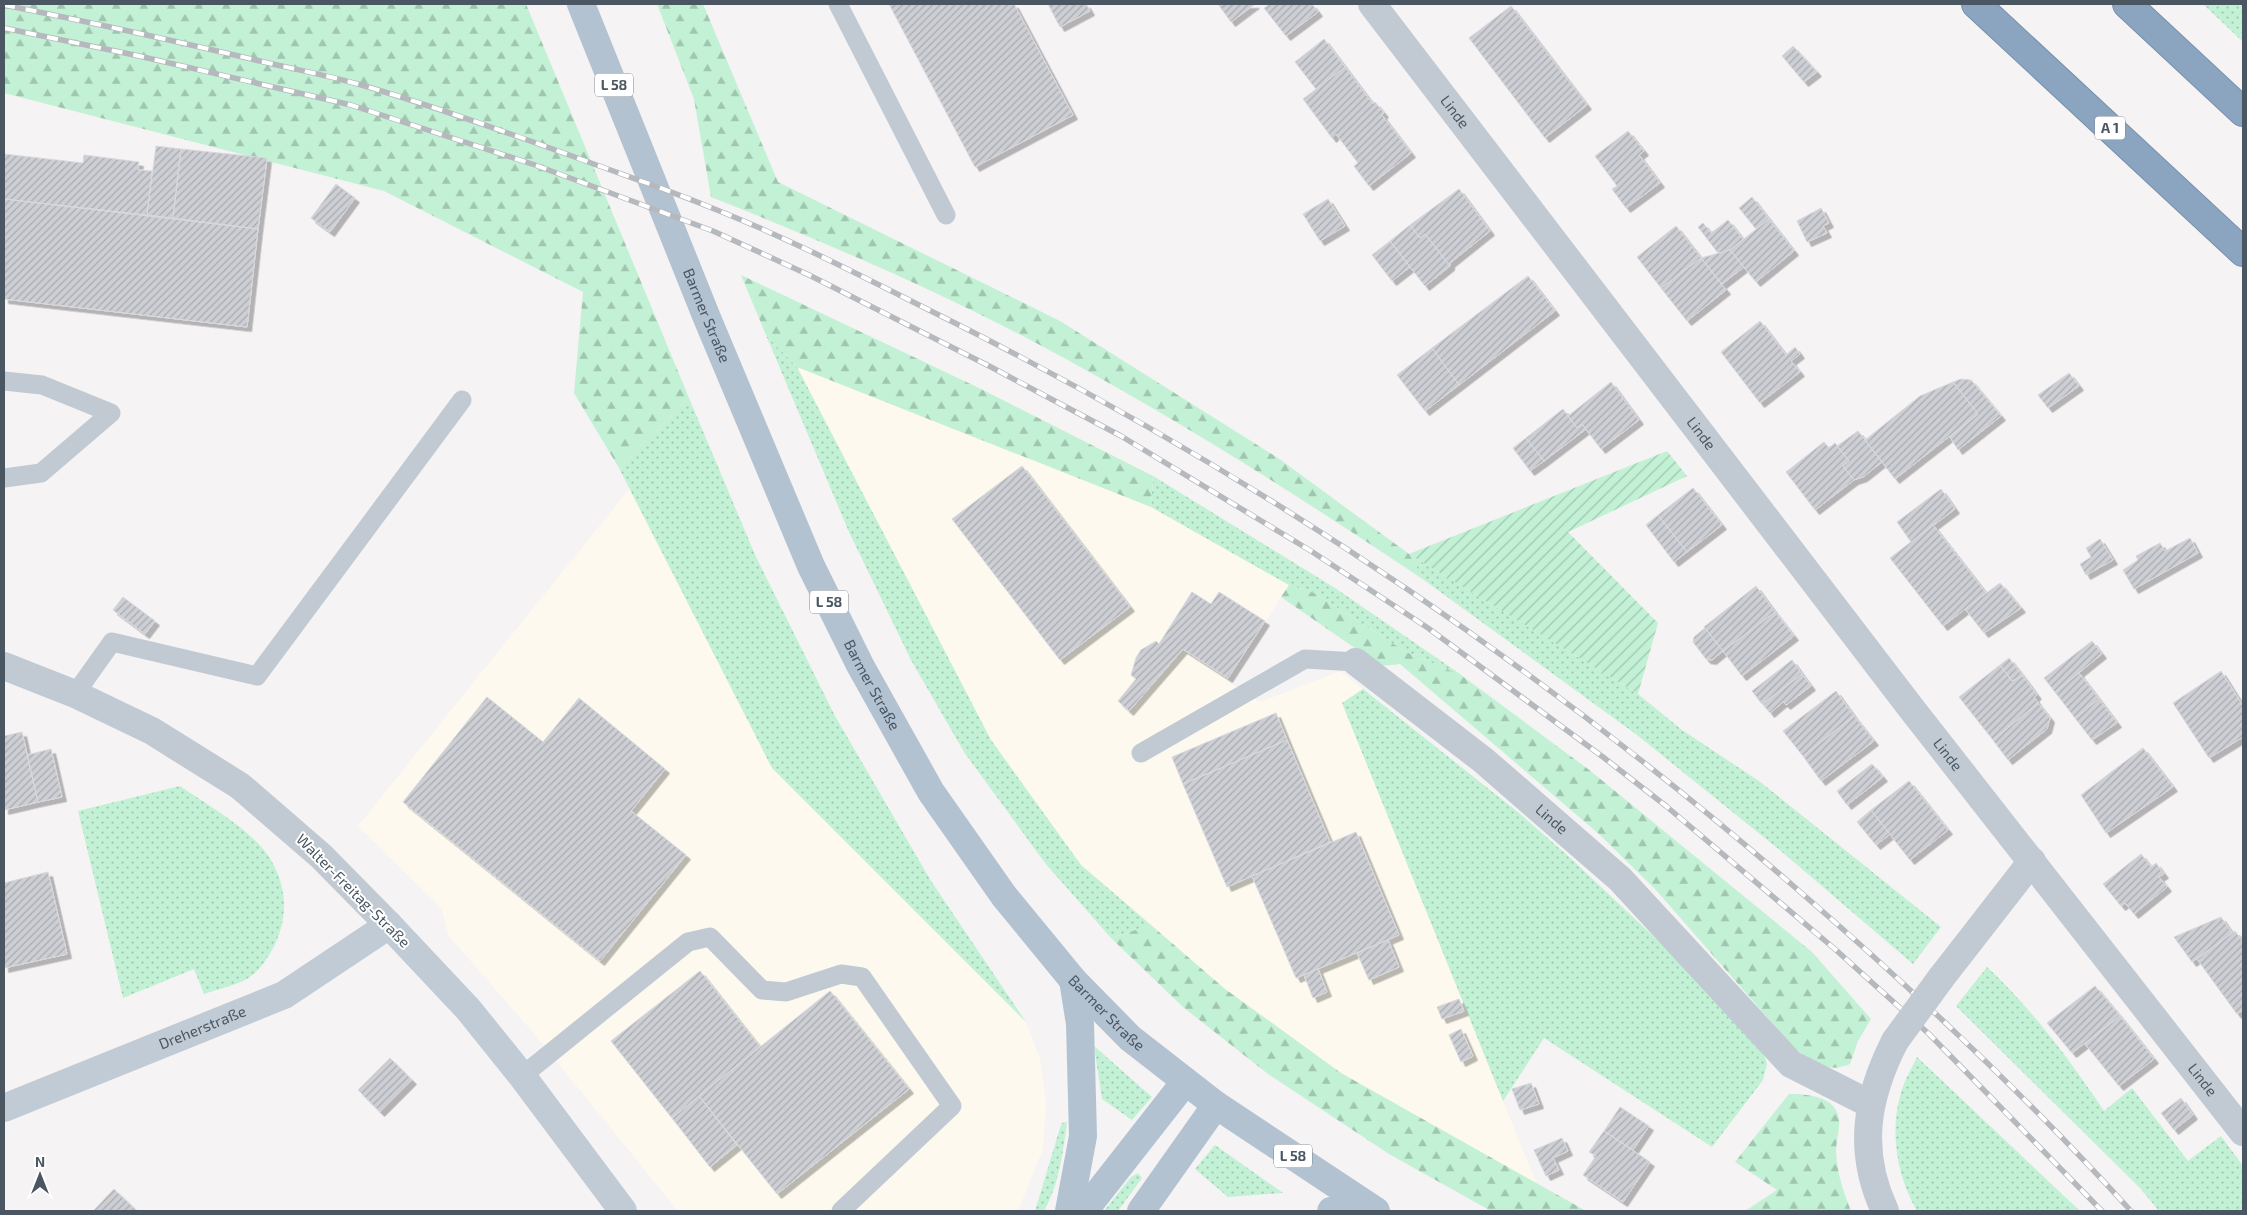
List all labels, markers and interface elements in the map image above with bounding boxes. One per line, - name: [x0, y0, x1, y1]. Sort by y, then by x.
- road number: L 58: [595, 74, 633, 96]
- street label: Linde: [1437, 91, 1474, 131]
- road number: A 1: [2095, 116, 2125, 140]
- street label: Barmer Straße: [680, 266, 735, 365]
- street label: Linde: [1683, 413, 1720, 453]
- road number: L 58: [810, 590, 848, 614]
- street label: Barmer Straße: [841, 636, 905, 733]
- street label: Linde: [1930, 734, 1967, 774]
- street label: Linde: [1532, 800, 1572, 838]
- street label: Walter-Freitag-Straße: [293, 830, 414, 951]
- street label: Barmer Straße: [1065, 971, 1149, 1054]
- street label: Dreherstraße: [156, 1001, 248, 1053]
- street label: Linde: [2185, 1059, 2221, 1099]
- road number: L 58: [1274, 1144, 1312, 1168]
- north arrow: [15, 1150, 65, 1200]
- text: N: [35, 1153, 45, 1170]

